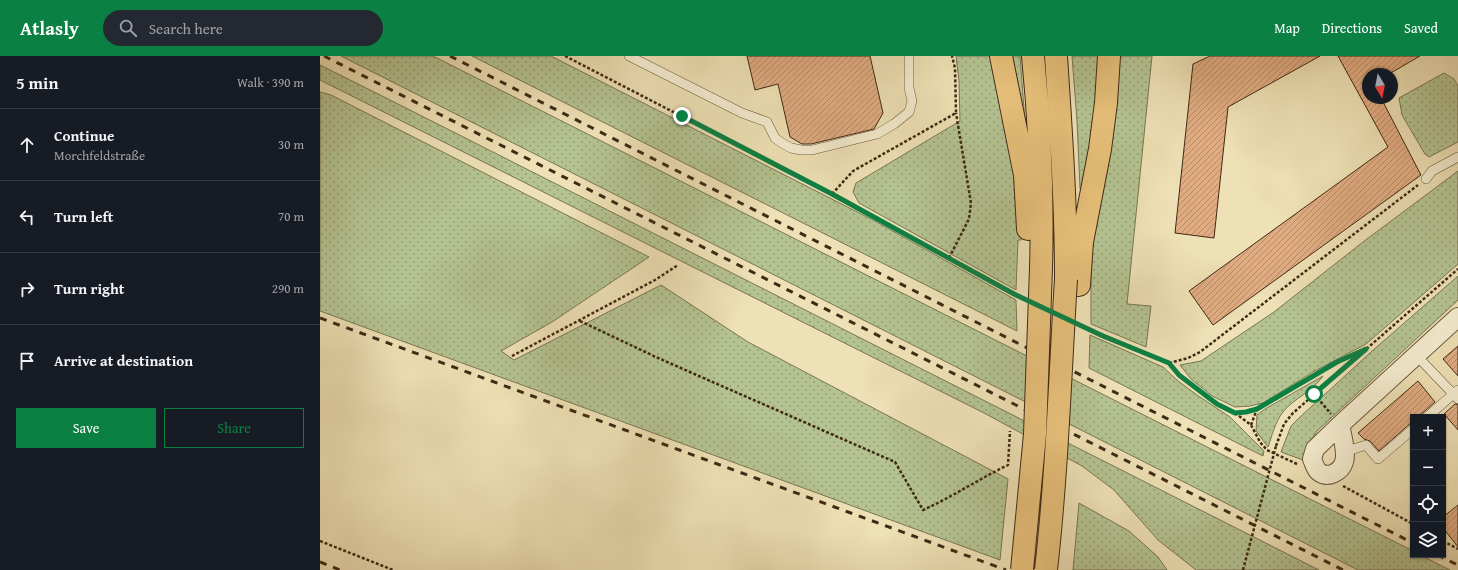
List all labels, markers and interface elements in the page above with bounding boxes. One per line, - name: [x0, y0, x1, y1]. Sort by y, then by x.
- search box: [103, 10, 383, 46]
- text: Atlasly: [20, 14, 79, 42]
- icon: search: [117, 17, 139, 39]
- text: Search here: [149, 18, 223, 39]
- text: Map: [1274, 18, 1300, 38]
- text: Directions: [1322, 18, 1382, 38]
- text: Saved: [1404, 18, 1438, 38]
- north arrow: [1362, 68, 1398, 104]
- text: 5 min: [16, 70, 58, 95]
- text: Walk · 390 m: [237, 73, 304, 92]
- route end: [673, 107, 691, 125]
- text: Continue: [54, 125, 115, 146]
- icon: ahead: [16, 134, 38, 156]
- text: 30 m: [278, 135, 304, 154]
- text: Morchfeldstraße: [54, 146, 145, 165]
- icon: left: [16, 206, 38, 228]
- text: Turn left: [54, 206, 113, 227]
- text: 70 m: [278, 207, 304, 226]
- icon: right: [16, 278, 38, 300]
- text: Turn right: [54, 278, 125, 299]
- text: 290 m: [272, 279, 304, 298]
- icon: arrive: [16, 350, 38, 372]
- text: Arrive at destination: [54, 350, 193, 371]
- route start: [1305, 385, 1323, 403]
- button: Save: [16, 408, 156, 448]
- button: Share: [164, 408, 304, 448]
- map controls: [1410, 414, 1446, 558]
- button: +: [1410, 414, 1446, 450]
- button: −: [1410, 450, 1446, 486]
- button: locate: [1410, 486, 1446, 522]
- button: layers: [1410, 522, 1446, 558]

